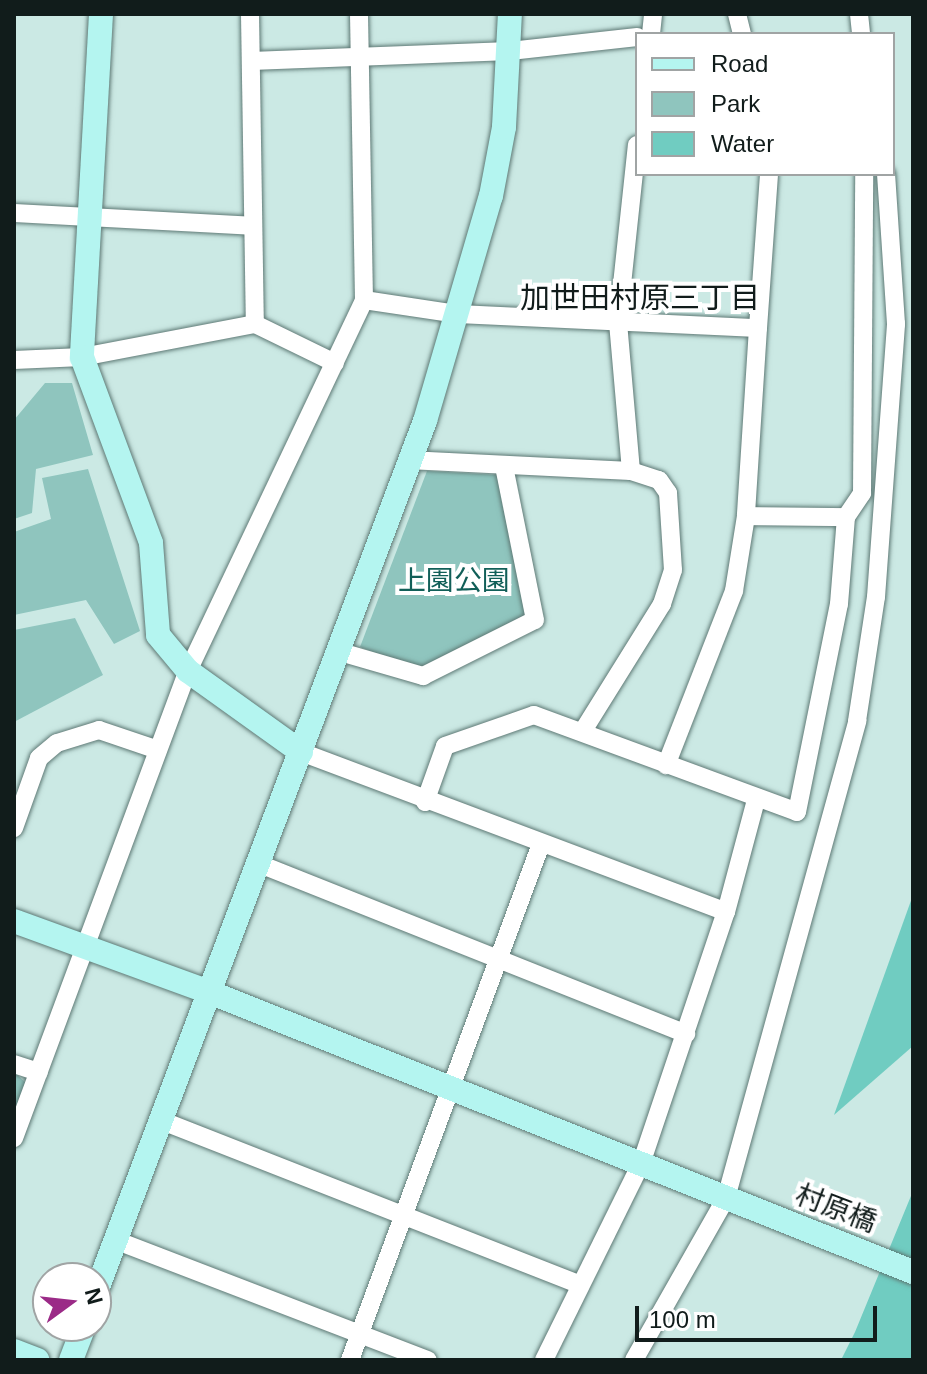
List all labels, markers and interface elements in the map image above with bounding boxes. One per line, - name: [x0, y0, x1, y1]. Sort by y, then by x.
- legend: [635, 32, 895, 176]
- text: Road: [711, 50, 768, 77]
- text: Park: [711, 90, 760, 117]
- text: Water: [711, 130, 774, 157]
- district label: 加世田村原三丁目: [520, 280, 760, 316]
- park label: 上園公園: [398, 564, 510, 598]
- street label: 村原橋: [791, 1178, 881, 1240]
- north arrow: [32, 1262, 112, 1342]
- text: N: [80, 1285, 108, 1307]
- scale bar: [639, 1290, 881, 1340]
- text: 100 m: [649, 1306, 716, 1333]

